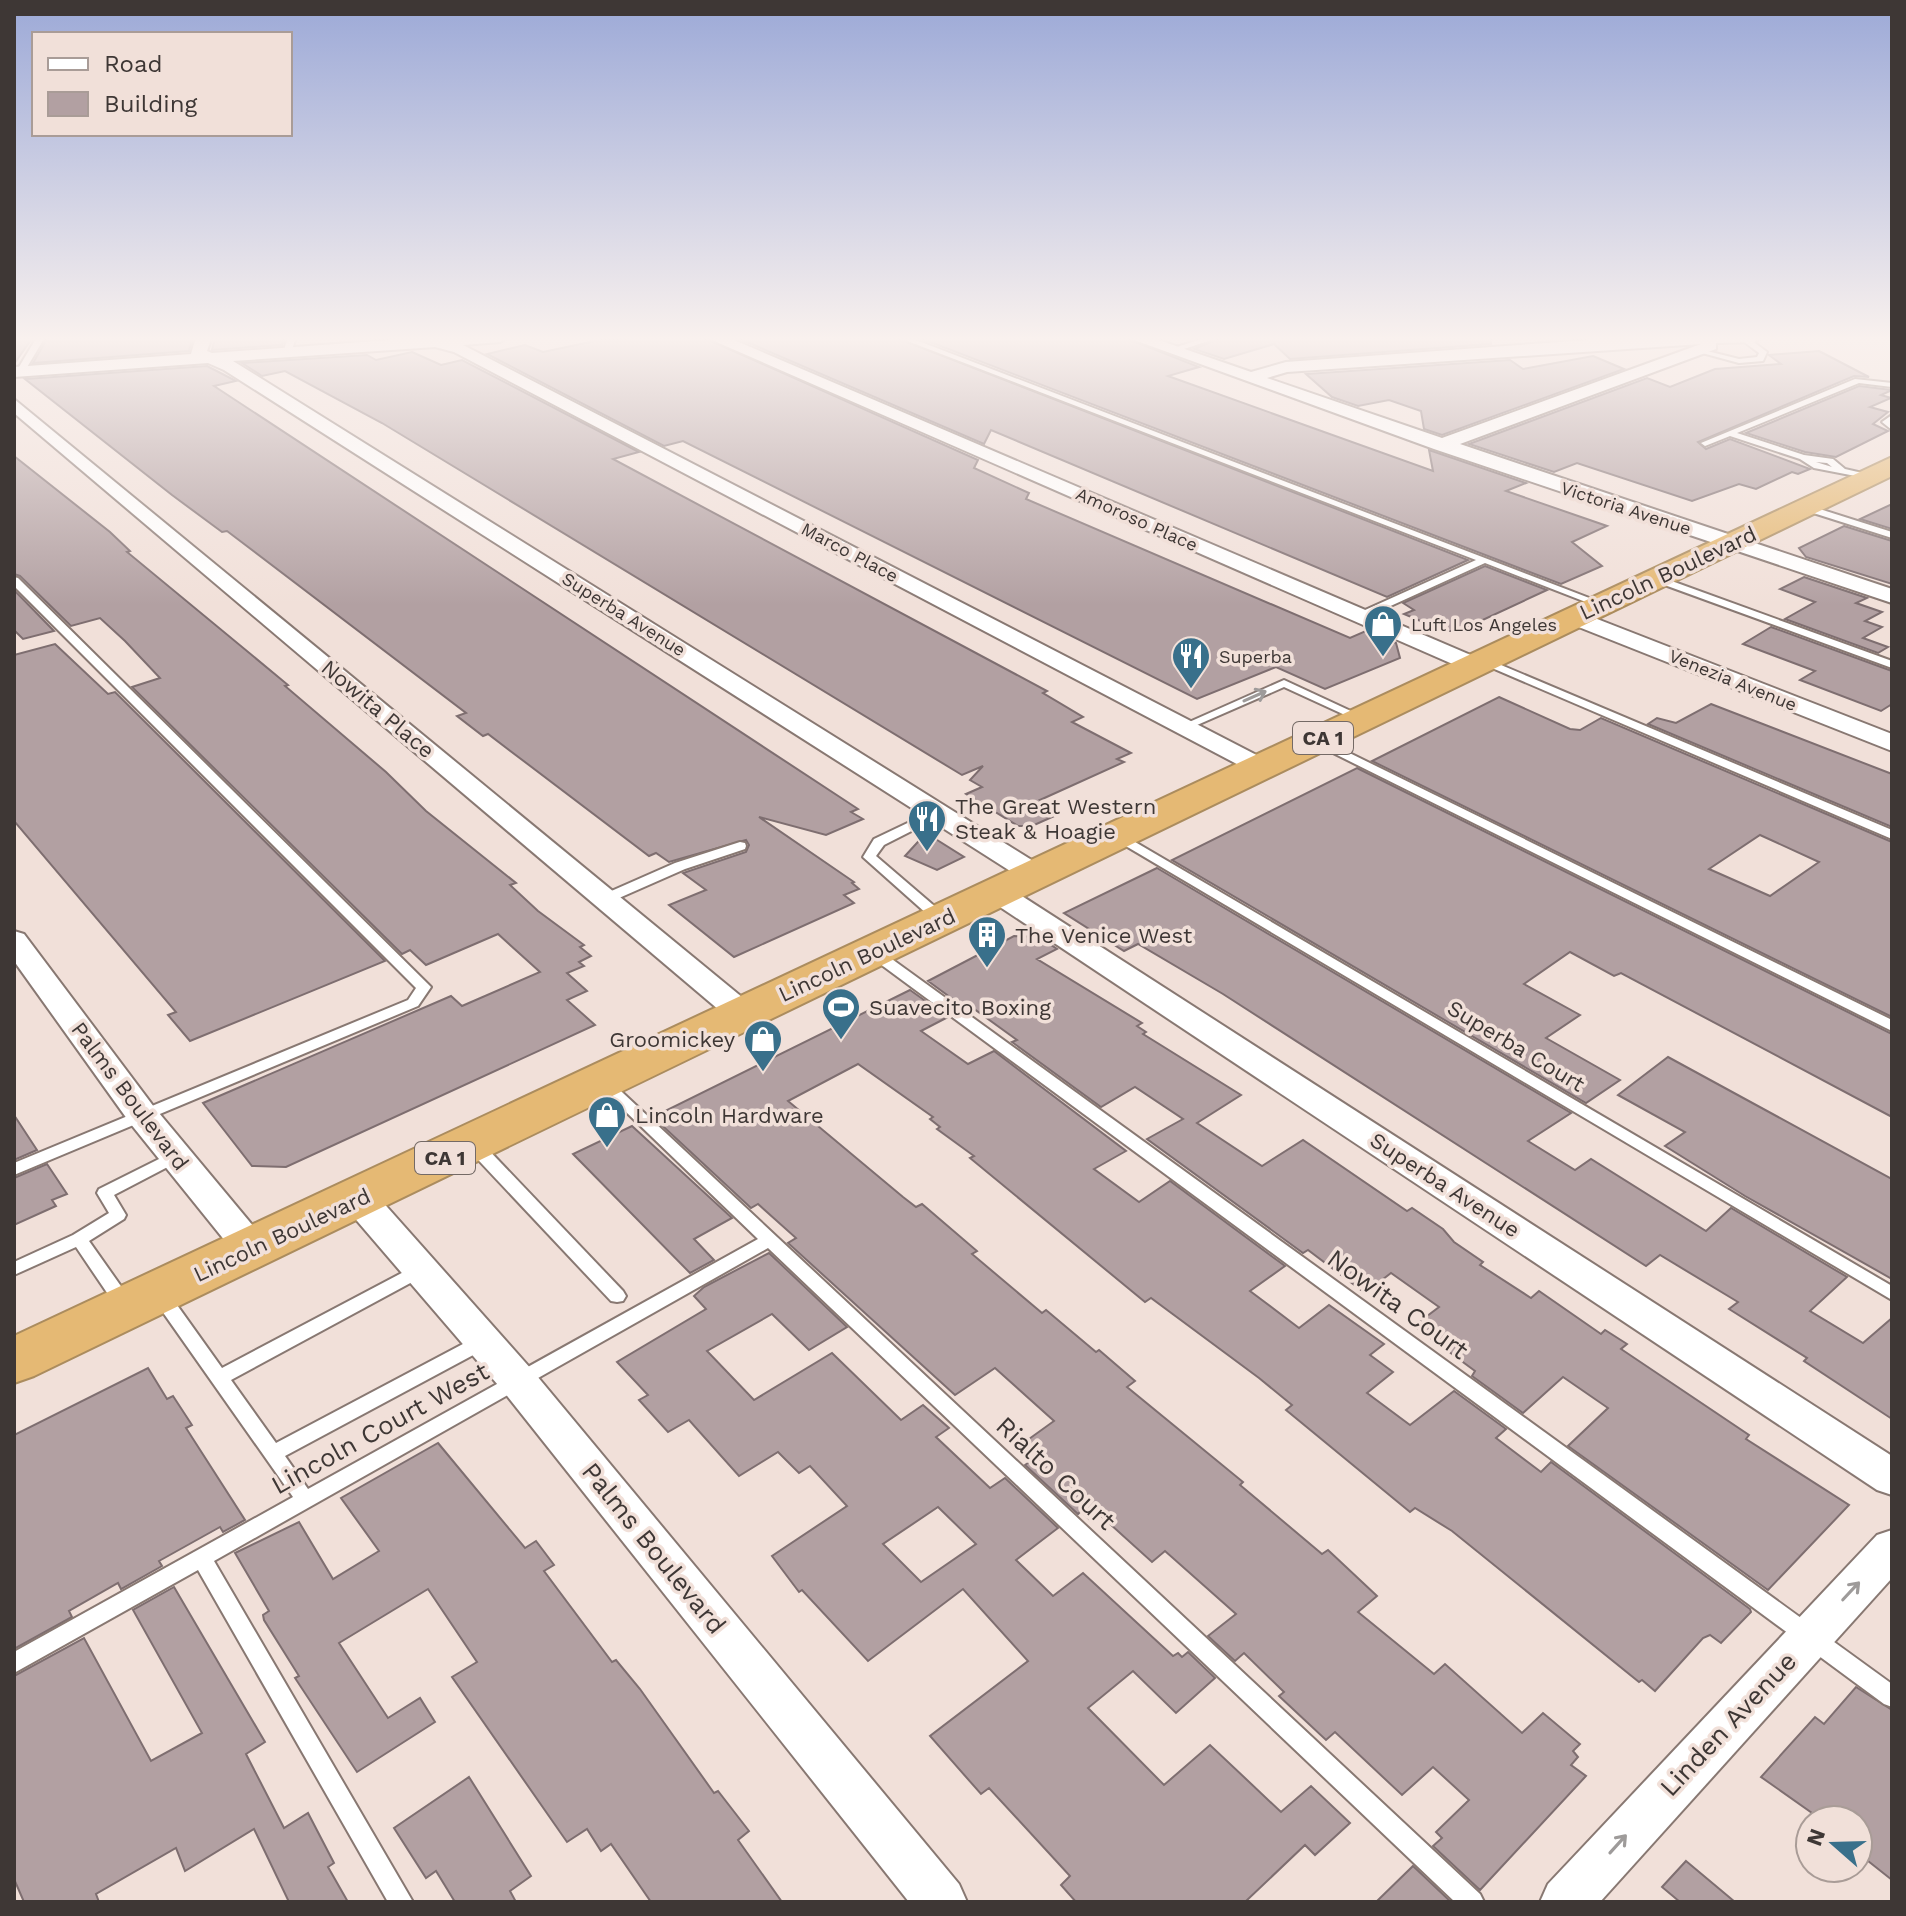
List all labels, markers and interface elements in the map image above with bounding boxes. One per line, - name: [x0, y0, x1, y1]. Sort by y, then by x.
- legend: [32, 32, 292, 136]
- text: Road: [104, 50, 163, 78]
- text: Building: [104, 90, 197, 118]
- street label: Victoria Avenue: [1558, 477, 1694, 539]
- street label: Amoroso Place: [1073, 483, 1201, 555]
- street label: Marco Place: [798, 518, 902, 586]
- street label: Lincoln Boulevard: [1576, 521, 1760, 625]
- street label: Superba Avenue: [558, 568, 690, 660]
- shop icon: Luft Los Angeles: [1362, 603, 1404, 658]
- place label: Luft Los Angeles: [1411, 614, 1557, 635]
- restaurant icon: Superba: [1170, 635, 1212, 690]
- street label: Venezia Avenue: [1666, 645, 1800, 715]
- place label: Superba: [1219, 646, 1292, 667]
- street label: Nowita Place: [317, 655, 439, 763]
- one-way arrow: [1242, 687, 1267, 702]
- road number: CA 1: [1293, 722, 1353, 754]
- place label: The Great Western Steak & Hoagie: [955, 794, 1156, 844]
- restaurant icon: The Great Western Steak & Hoagie: [906, 798, 948, 853]
- street label: Lincoln Boulevard: [775, 903, 959, 1007]
- building icon: The Venice West: [966, 914, 1008, 969]
- place label: The Venice West: [1015, 923, 1192, 948]
- sports icon: Suavecito Boxing: [820, 986, 862, 1041]
- place label: Suavecito Boxing: [869, 995, 1051, 1020]
- street label: Superba Court: [1443, 995, 1589, 1097]
- street label: Palms Boulevard: [66, 1017, 194, 1175]
- shop icon: Groomickey: [742, 1018, 784, 1073]
- place label: Groomickey: [609, 1027, 736, 1052]
- shop icon: Lincoln Hardware: [586, 1094, 628, 1149]
- place label: Lincoln Hardware: [635, 1103, 824, 1128]
- street label: Superba Avenue: [1366, 1127, 1524, 1243]
- road number: CA 1: [415, 1142, 475, 1174]
- street label: Lincoln Boulevard: [190, 1183, 374, 1287]
- street label: Nowita Court: [1322, 1243, 1474, 1365]
- street label: Lincoln Court West: [266, 1356, 494, 1500]
- street label: Rialto Court: [990, 1410, 1122, 1536]
- street label: Palms Boulevard: [576, 1456, 732, 1640]
- one-way arrow: [1842, 1582, 1860, 1602]
- street label: Linden Avenue: [1654, 1646, 1802, 1802]
- north arrow: [1794, 1804, 1874, 1884]
- text: N: [1801, 1825, 1830, 1849]
- one-way arrow: [1609, 1835, 1627, 1855]

